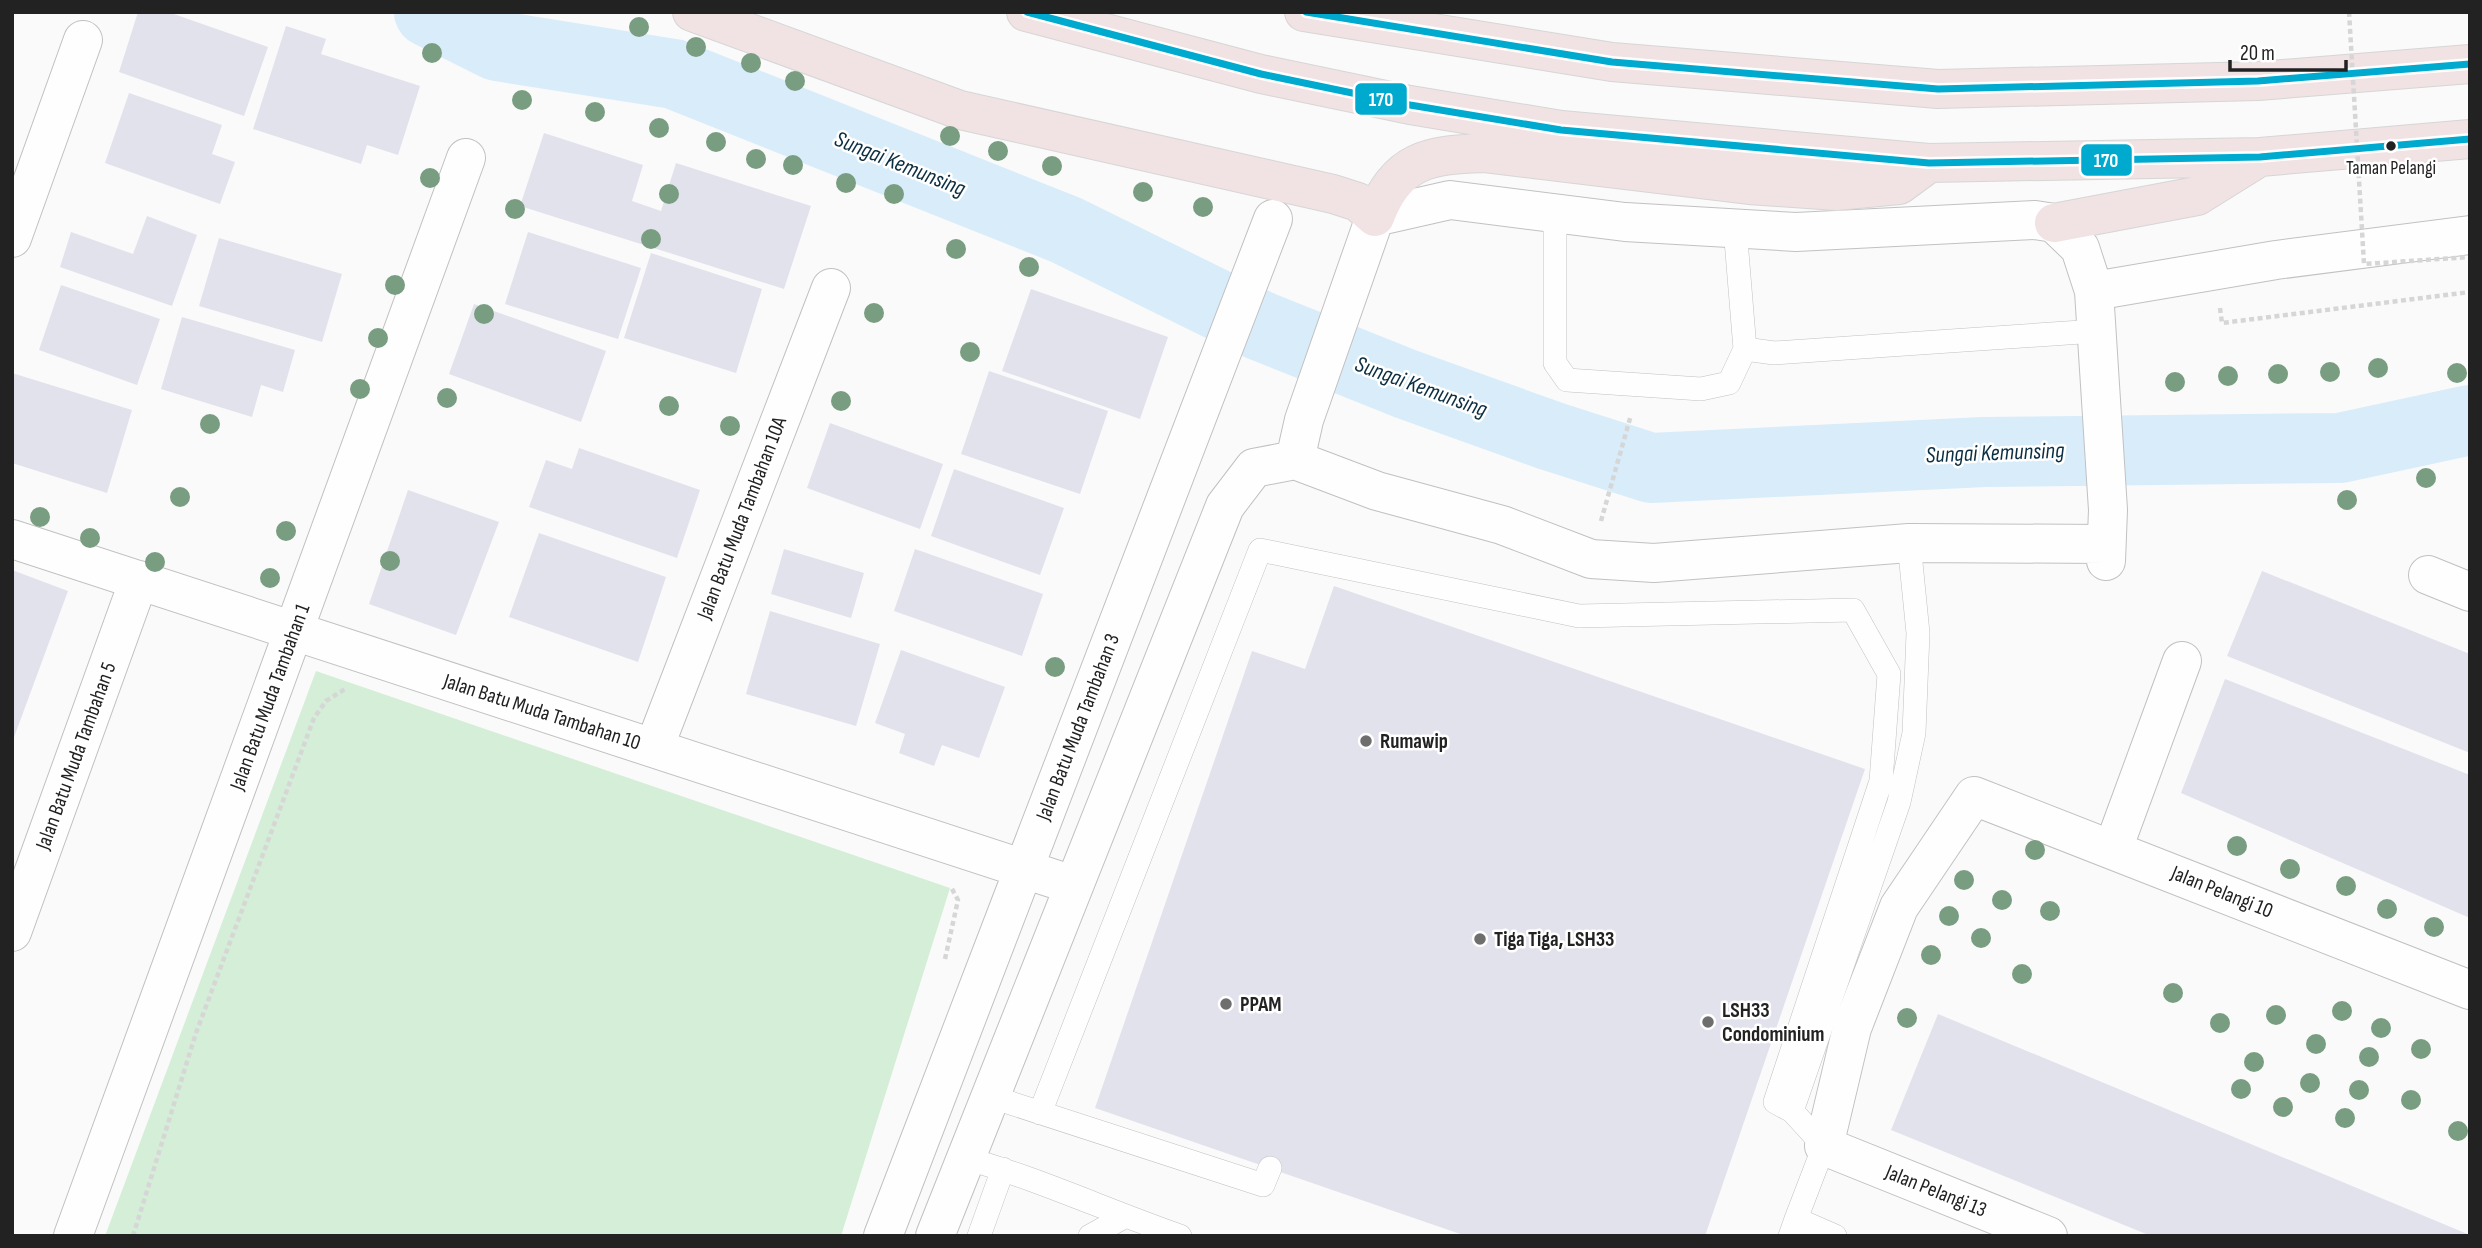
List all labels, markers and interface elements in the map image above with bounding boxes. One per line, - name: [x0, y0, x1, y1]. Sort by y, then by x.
- scale bar: [2230, 28, 2346, 72]
- text: 20 m: [2240, 41, 2275, 66]
- line badge: 170: [1354, 82, 1408, 116]
- text: 170: [1369, 89, 1393, 112]
- water label: Sungai Kemunsing: [830, 125, 970, 203]
- marker: Taman Pelangi: [2384, 139, 2398, 153]
- line badge: 170: [2080, 143, 2133, 177]
- text: 170: [2094, 150, 2118, 173]
- place label: Taman Pelangi: [2346, 157, 2436, 180]
- water label: Sungai Kemunsing: [1351, 350, 1492, 424]
- street label: Jalan Batu Muda Tambahan 10A: [692, 412, 792, 624]
- water label: Sungai Kemunsing: [1925, 437, 2065, 469]
- street label: Jalan Batu Muda Tambahan 1: [224, 600, 316, 794]
- street label: Jalan Batu Muda Tambahan 3: [1031, 630, 1125, 825]
- street label: Jalan Batu Muda Tambahan 5: [30, 659, 122, 854]
- street label: Jalan Batu Muda Tambahan 10: [439, 668, 644, 756]
- place label: Rumawip: [1380, 729, 1448, 754]
- marker: Rumawip: [1358, 733, 1374, 749]
- street label: Jalan Pelangi 10: [2167, 860, 2276, 924]
- place label: Tiga Tiga, LSH33: [1494, 927, 1614, 952]
- marker: Tiga Tiga, LSH33: [1472, 931, 1488, 947]
- place label: PPAM: [1240, 992, 1282, 1017]
- marker: PPAM: [1218, 996, 1234, 1012]
- place label: LSH33 Condominium: [1722, 998, 1824, 1047]
- marker: LSH33 Condominium: [1700, 1014, 1716, 1030]
- street label: Jalan Pelangi 13: [1881, 1159, 1990, 1223]

